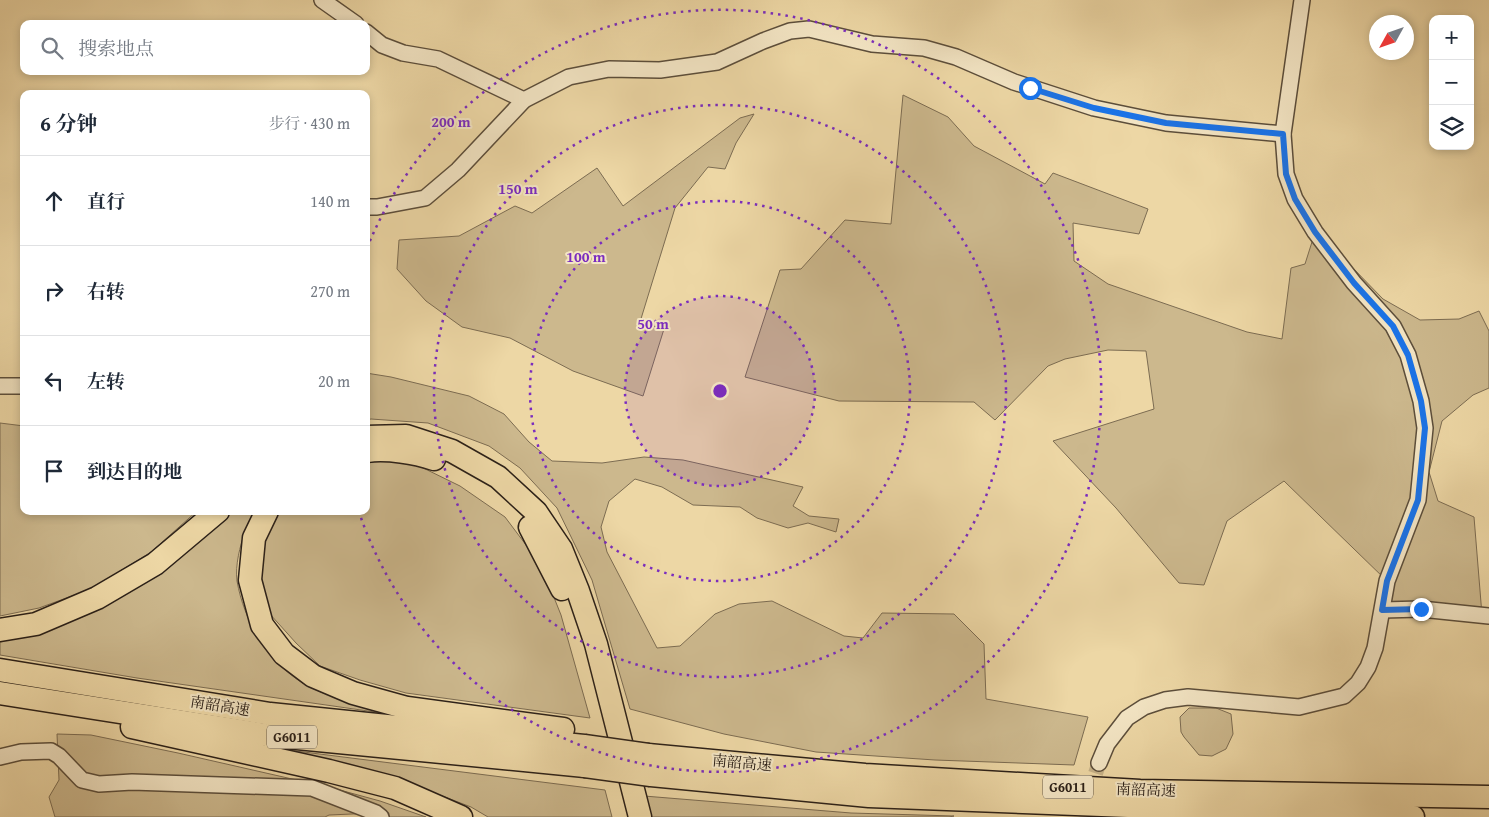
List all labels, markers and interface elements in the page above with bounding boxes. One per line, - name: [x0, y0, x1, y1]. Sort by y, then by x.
- north arrow: [1369, 15, 1414, 60]
- map controls: [1429, 15, 1474, 150]
- button: +: [1429, 15, 1474, 60]
- search box: [20, 20, 370, 75]
- icon: search: [38, 34, 66, 62]
- text: 搜索地点: [78, 34, 154, 62]
- button: −: [1429, 60, 1474, 105]
- route start: [1019, 77, 1042, 100]
- button: layers: [1429, 105, 1474, 150]
- text: 6 分钟: [40, 108, 98, 139]
- text: 步行 · 430 m: [269, 111, 350, 135]
- text: 200 m: [431, 111, 471, 132]
- text: 150 m: [498, 178, 538, 199]
- icon: ahead: [40, 187, 68, 215]
- text: 直行: [87, 187, 125, 215]
- text: 140 m: [310, 189, 350, 213]
- text: 100 m: [566, 246, 606, 267]
- icon: right: [40, 277, 68, 305]
- text: 右转: [87, 277, 125, 305]
- text: 270 m: [310, 279, 350, 303]
- text: 50 m: [637, 313, 669, 334]
- icon: left: [40, 367, 68, 395]
- text: 左转: [87, 367, 125, 395]
- text: 20 m: [318, 369, 350, 393]
- centre of rings: [711, 382, 729, 400]
- icon: arrive: [40, 457, 68, 485]
- text: 到达目的地: [87, 457, 182, 485]
- route end: [1410, 598, 1433, 621]
- street label: 南韶高速: [189, 690, 251, 721]
- road number: G6011: [267, 726, 317, 749]
- street label: 南韶高速: [711, 749, 773, 776]
- road number: G6011: [1043, 776, 1093, 799]
- street label: 南韶高速: [1116, 778, 1176, 801]

